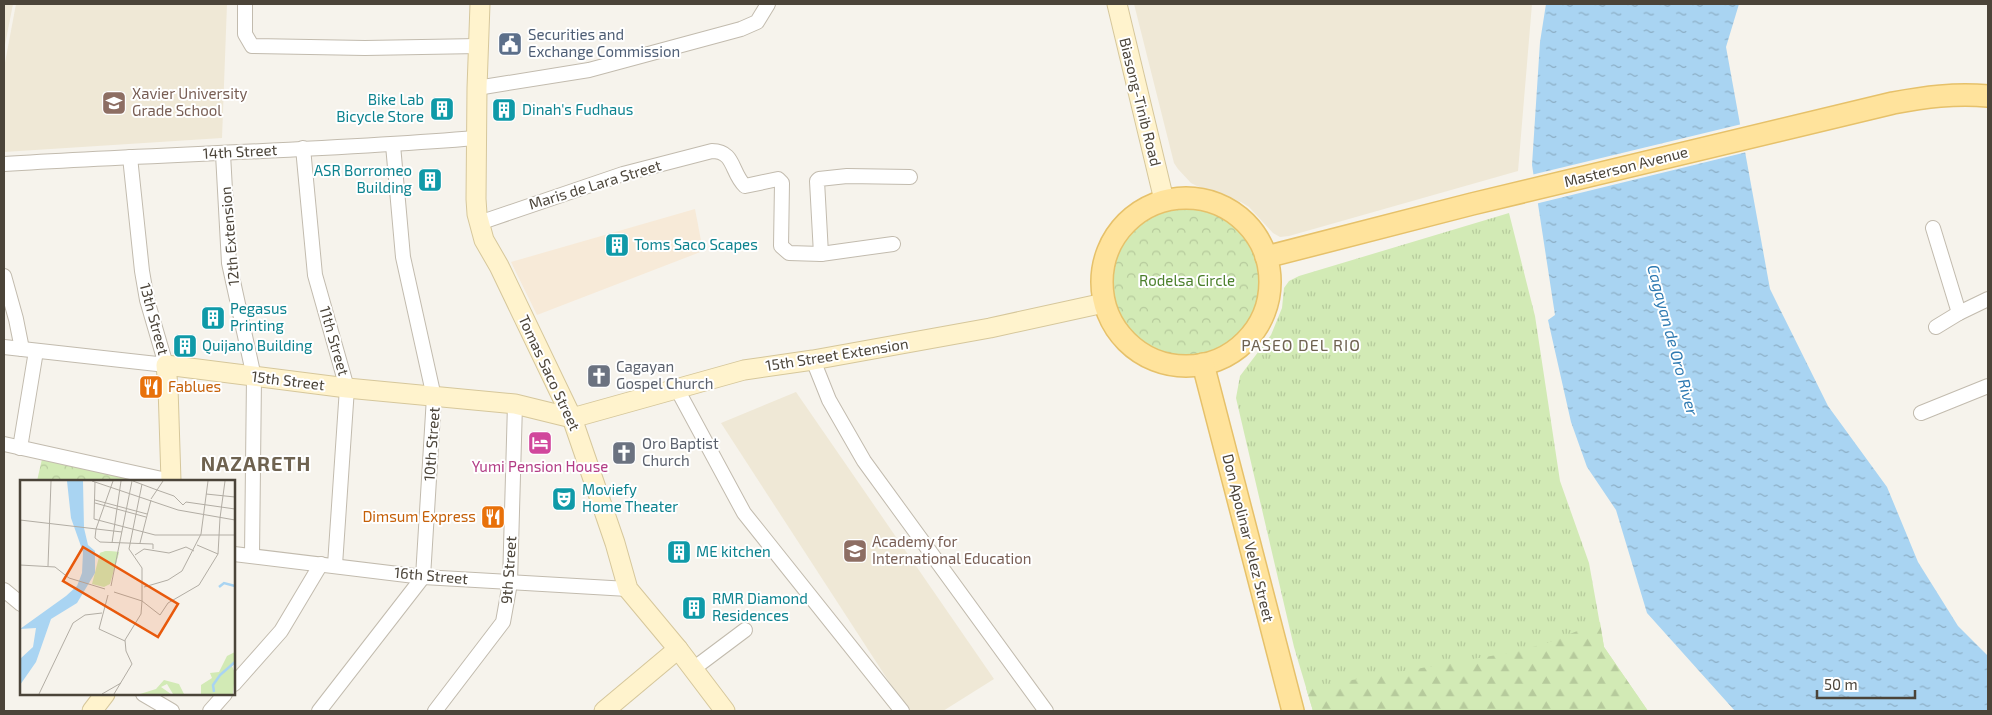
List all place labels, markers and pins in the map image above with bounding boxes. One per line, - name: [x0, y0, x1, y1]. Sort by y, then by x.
- place label: Securities and Exchange Commission: [528, 25, 680, 60]
- public building icon: Securities and Exchange Commission: [497, 31, 523, 57]
- place label: Xavier University Grade School: [132, 84, 248, 119]
- school or university icon: Xavier University Grade School: [101, 90, 127, 116]
- place label: Bike Lab Bicycle Store: [336, 90, 424, 125]
- building icon: Bike Lab Bicycle Store: [429, 96, 455, 122]
- building icon: Dinah's Fudhaus: [491, 97, 517, 123]
- place label: Dinah's Fudhaus: [522, 100, 633, 118]
- place label: ASR Borromeo Building: [314, 161, 413, 196]
- building icon: ASR Borromeo Building: [417, 167, 443, 193]
- building icon: Toms Saco Scapes: [604, 232, 630, 258]
- place label: Toms Saco Scapes: [634, 235, 758, 253]
- place label: Pegasus Printing: [230, 299, 287, 334]
- building icon: Pegasus Printing: [200, 305, 226, 331]
- building icon: Quijano Building: [172, 333, 198, 359]
- place label: Quijano Building: [202, 336, 313, 355]
- place label: Cagayan Gospel Church: [616, 357, 713, 392]
- church icon: Cagayan Gospel Church: [586, 363, 612, 389]
- restaurant icon: Fablues: [138, 374, 164, 400]
- place label: Fablues: [168, 377, 221, 395]
- hotel icon: Yumi Pension House: [527, 430, 553, 456]
- place label: Oro Baptist Church: [642, 434, 719, 469]
- church icon: Oro Baptist Church: [611, 440, 637, 466]
- place label: Yumi Pension House: [472, 457, 608, 475]
- place label: Moviefy Home Theater: [582, 480, 678, 515]
- theatre icon: Moviefy Home Theater: [551, 486, 577, 512]
- restaurant icon: Dimsum Express: [480, 504, 506, 530]
- place label: Dimsum Express: [362, 507, 476, 525]
- place label: Academy for International Education: [872, 532, 1032, 567]
- school or university icon: Academy for International Education: [842, 538, 868, 564]
- building icon: ME kitchen: [666, 539, 692, 565]
- place label: ME kitchen: [696, 542, 771, 560]
- place label: RMR Diamond Residences: [712, 589, 808, 624]
- building icon: RMR Diamond Residences: [681, 595, 707, 621]

